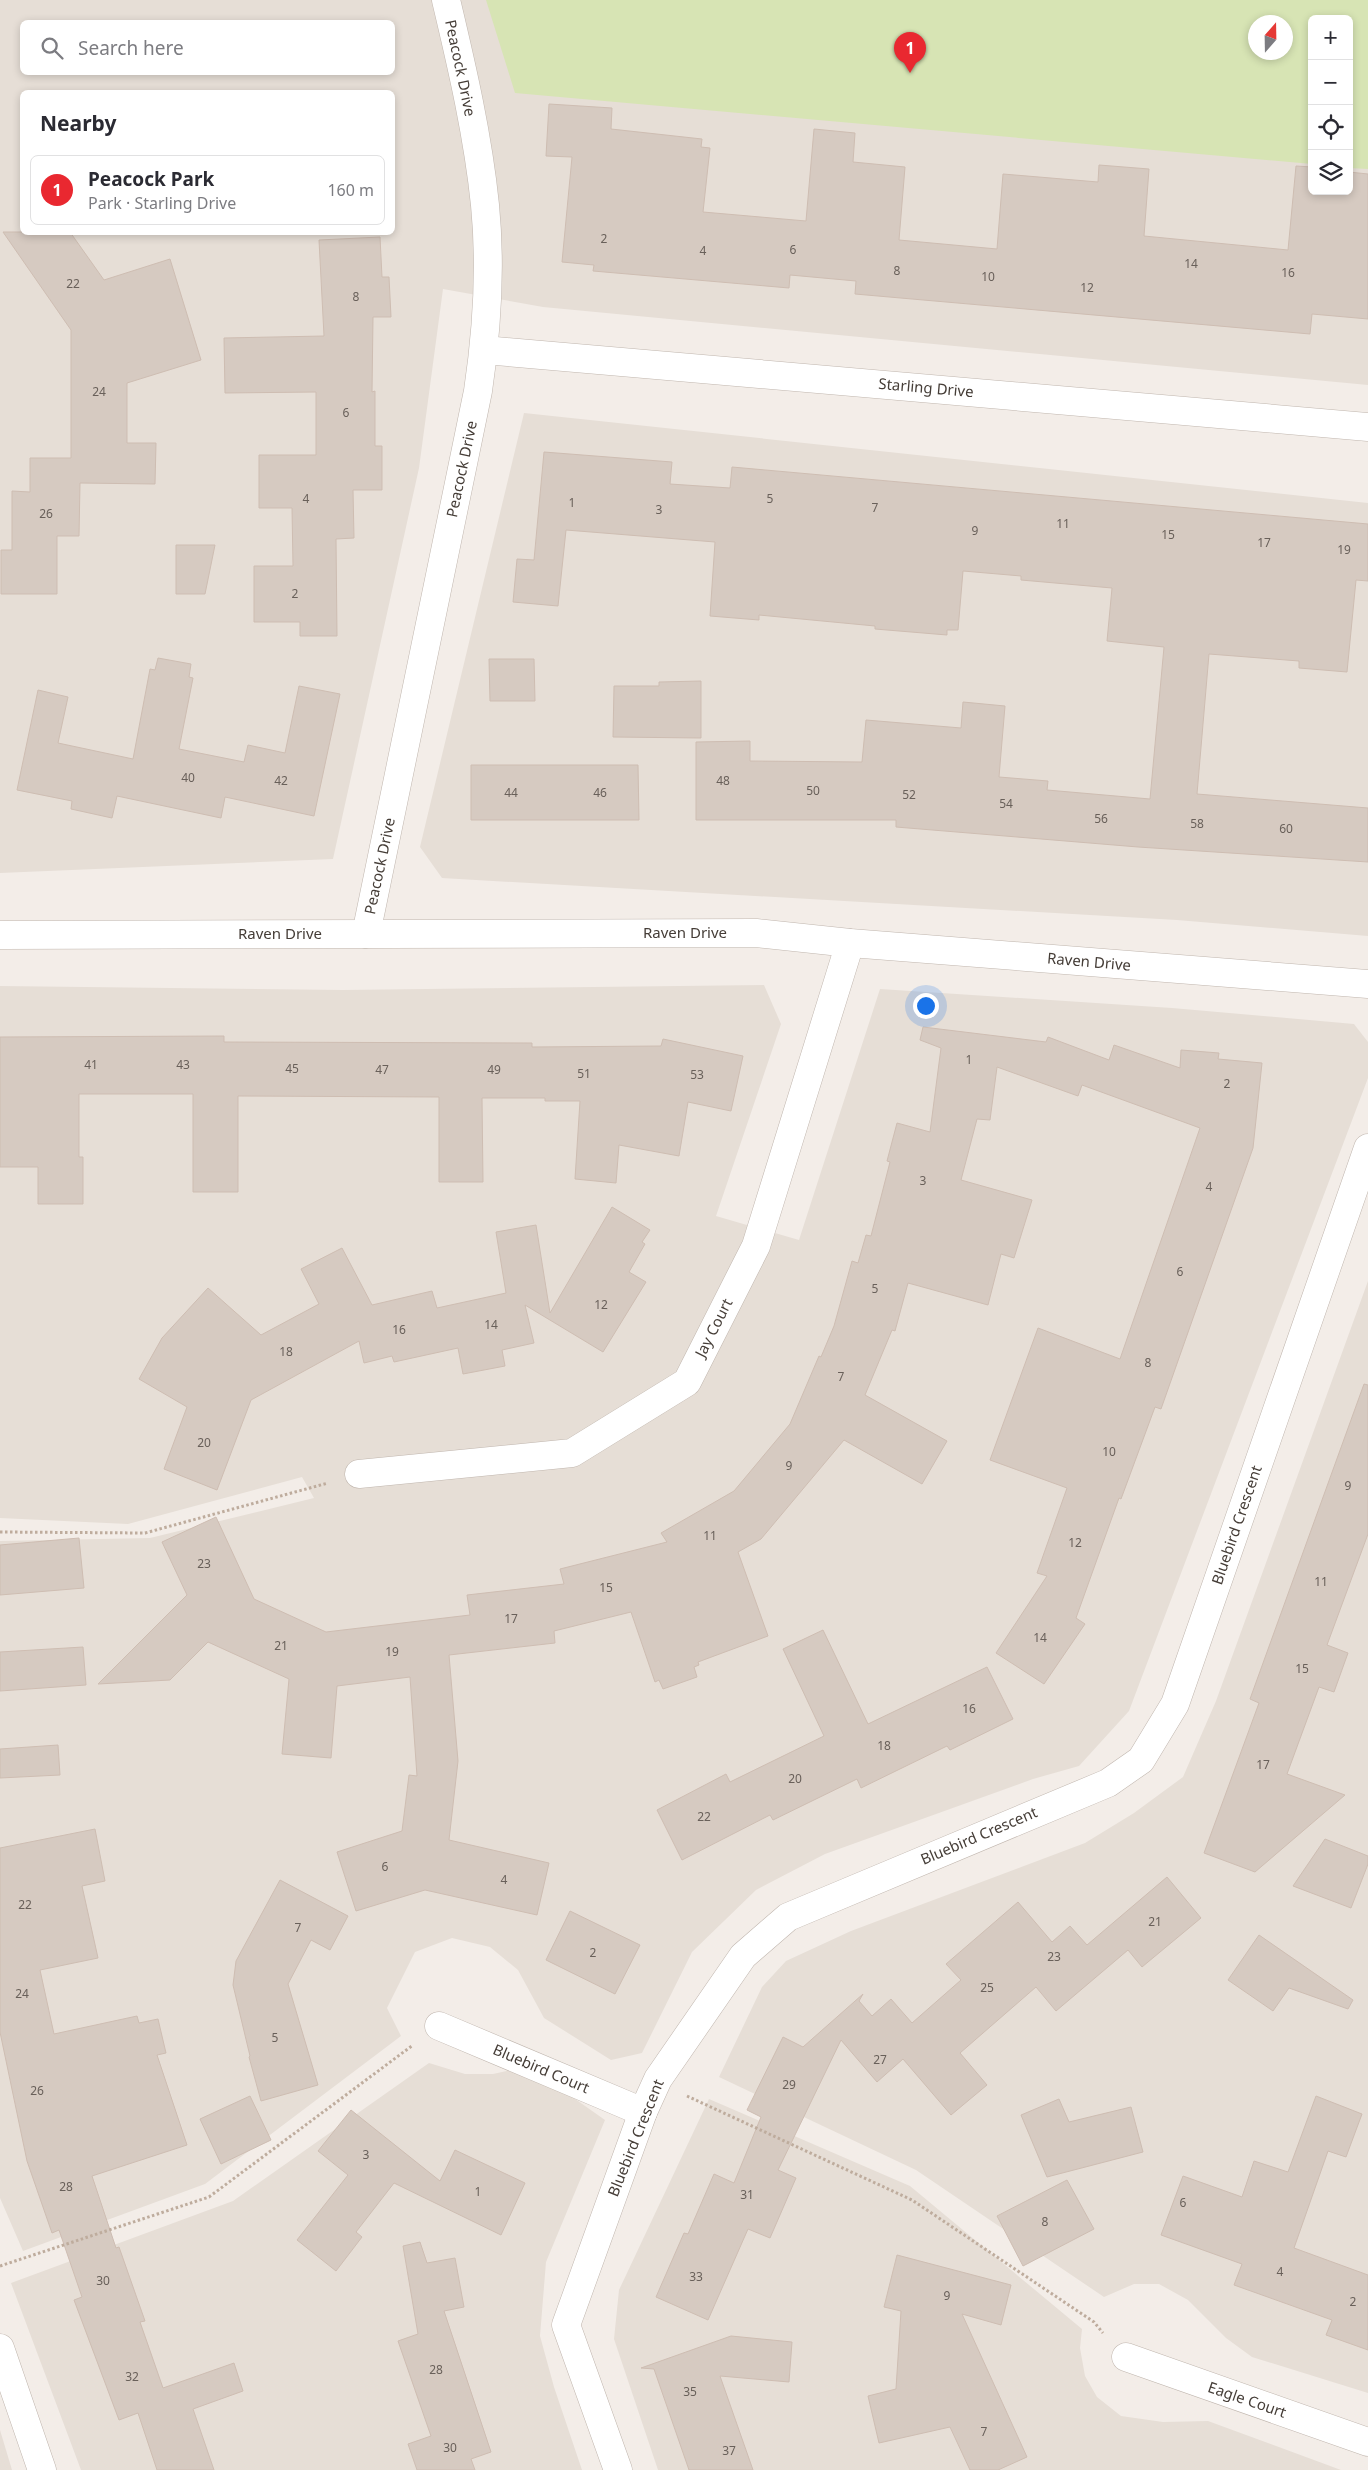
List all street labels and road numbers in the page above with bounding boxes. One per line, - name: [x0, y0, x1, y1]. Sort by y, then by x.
- street label: Peacock Drive: [441, 18, 481, 118]
- street label: Starling Drive: [878, 373, 975, 401]
- street label: Peacock Drive: [441, 419, 481, 519]
- street label: Peacock Drive: [359, 816, 399, 916]
- street label: Raven Drive: [643, 922, 727, 942]
- street label: Raven Drive: [238, 923, 322, 943]
- street label: Raven Drive: [1046, 947, 1132, 975]
- street label: Jay Court: [689, 1294, 737, 1362]
- street label: Bluebird Crescent: [1206, 1462, 1266, 1587]
- street label: Bluebird Crescent: [917, 1801, 1041, 1869]
- street label: Bluebird Court: [490, 2039, 593, 2098]
- street label: Bluebird Crescent: [602, 2075, 668, 2199]
- street label: Eagle Court: [1205, 2376, 1290, 2422]

